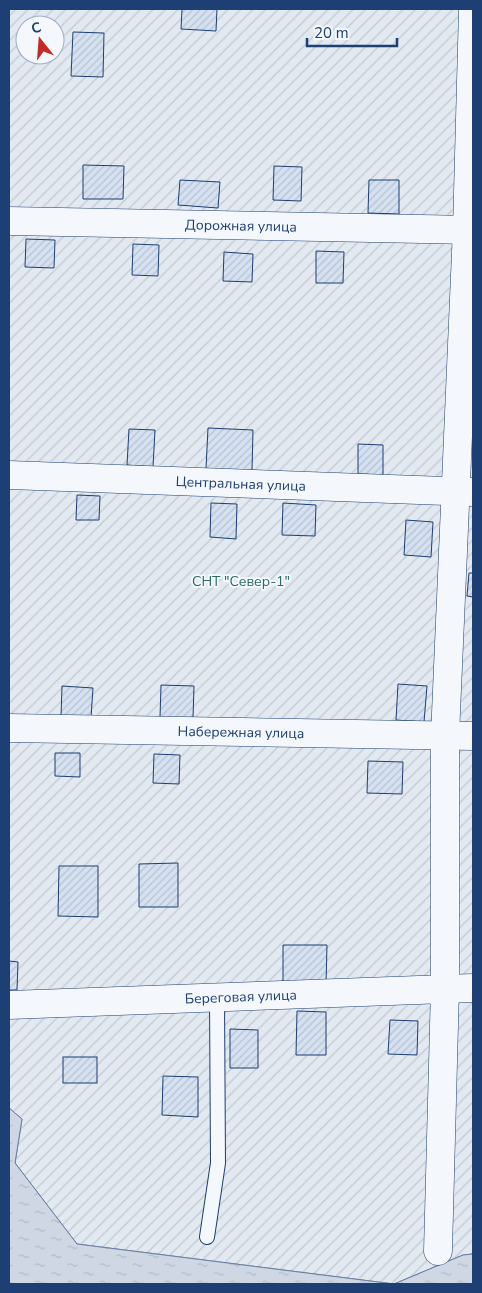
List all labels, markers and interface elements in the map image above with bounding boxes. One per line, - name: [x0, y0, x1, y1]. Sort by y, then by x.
- north arrow: [15, 15, 65, 65]
- scale bar: [307, 15, 397, 47]
- text: С: [29, 17, 44, 39]
- text: 20 m: [314, 23, 349, 43]
- street label: Дорожная улица: [185, 215, 297, 236]
- street label: Центральная улица: [175, 472, 306, 495]
- park label: СНТ "Север-1": [192, 572, 290, 591]
- street label: Набережная улица: [177, 721, 304, 743]
- street label: Береговая улица: [184, 985, 297, 1008]

